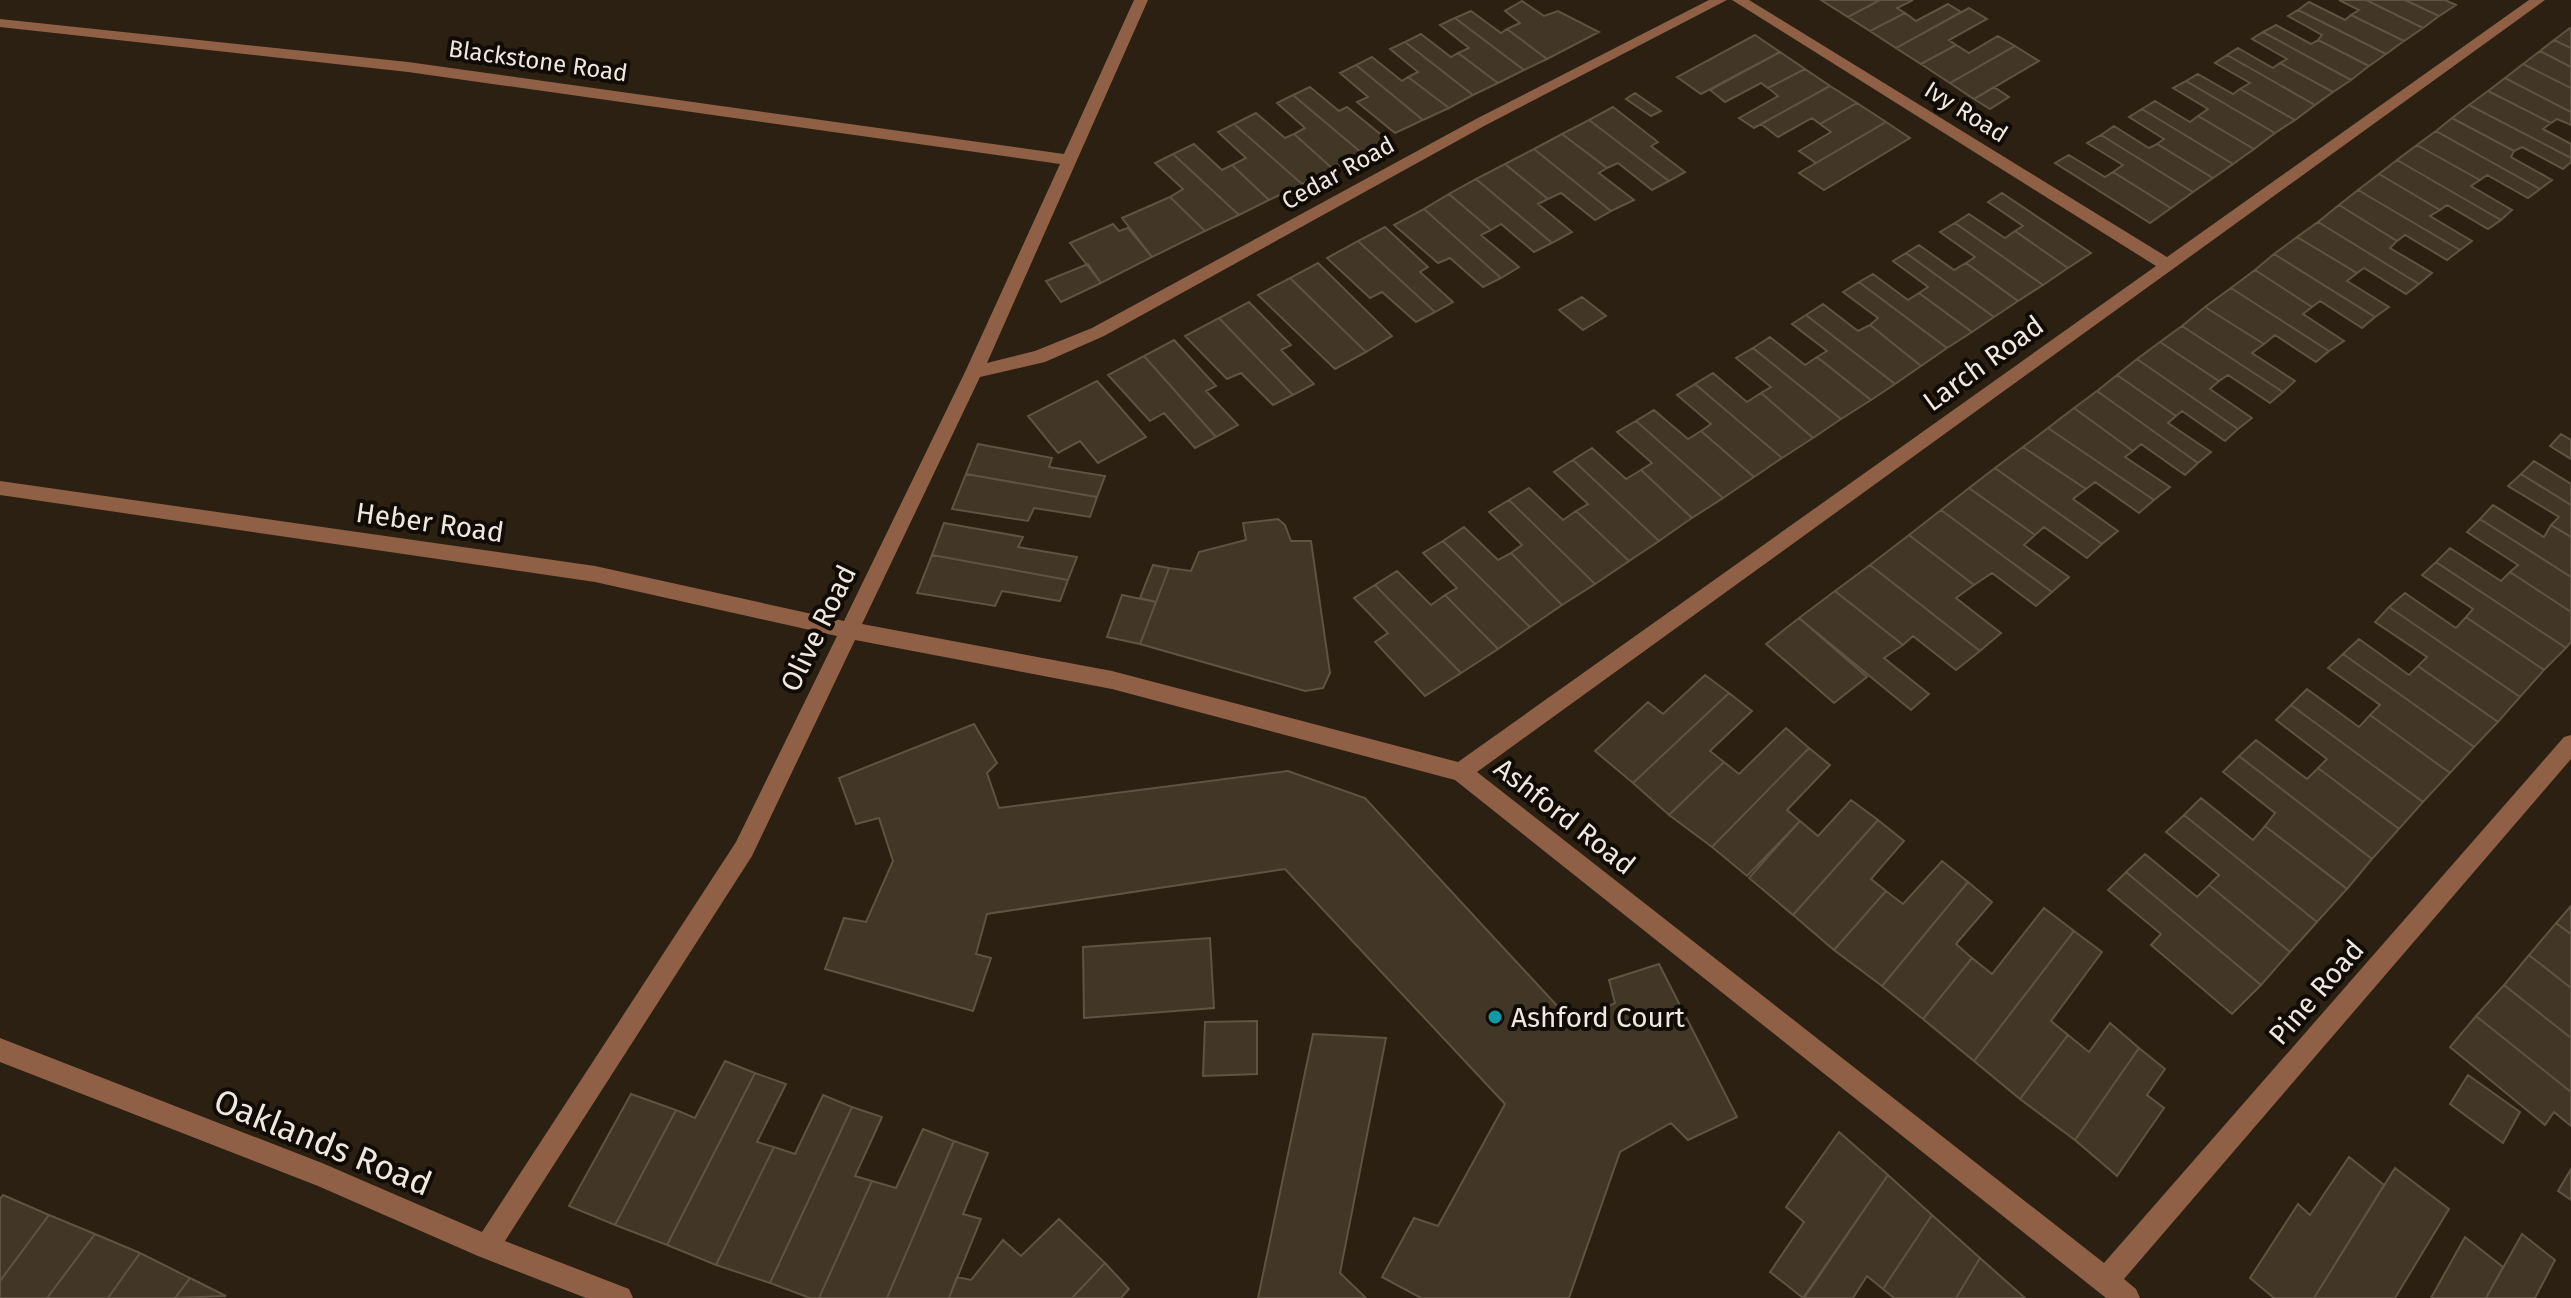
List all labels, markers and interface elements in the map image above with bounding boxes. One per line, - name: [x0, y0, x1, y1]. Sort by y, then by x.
- street label: Blackstone Road: [447, 35, 629, 87]
- street label: Ivy Road: [1919, 76, 2013, 148]
- street label: Cedar Road: [1277, 131, 1399, 215]
- street label: Larch Road: [1917, 309, 2050, 418]
- street label: Heber Road: [354, 496, 506, 549]
- street label: Olive Road: [774, 560, 863, 697]
- street label: Ashford Road: [1488, 751, 1642, 882]
- street label: Pine Road: [2262, 933, 2371, 1051]
- place label: Ashford Court: [1511, 1001, 1686, 1034]
- marker: Ashford Court: [1486, 1008, 1504, 1026]
- street label: Oaklands Road: [208, 1080, 438, 1205]

